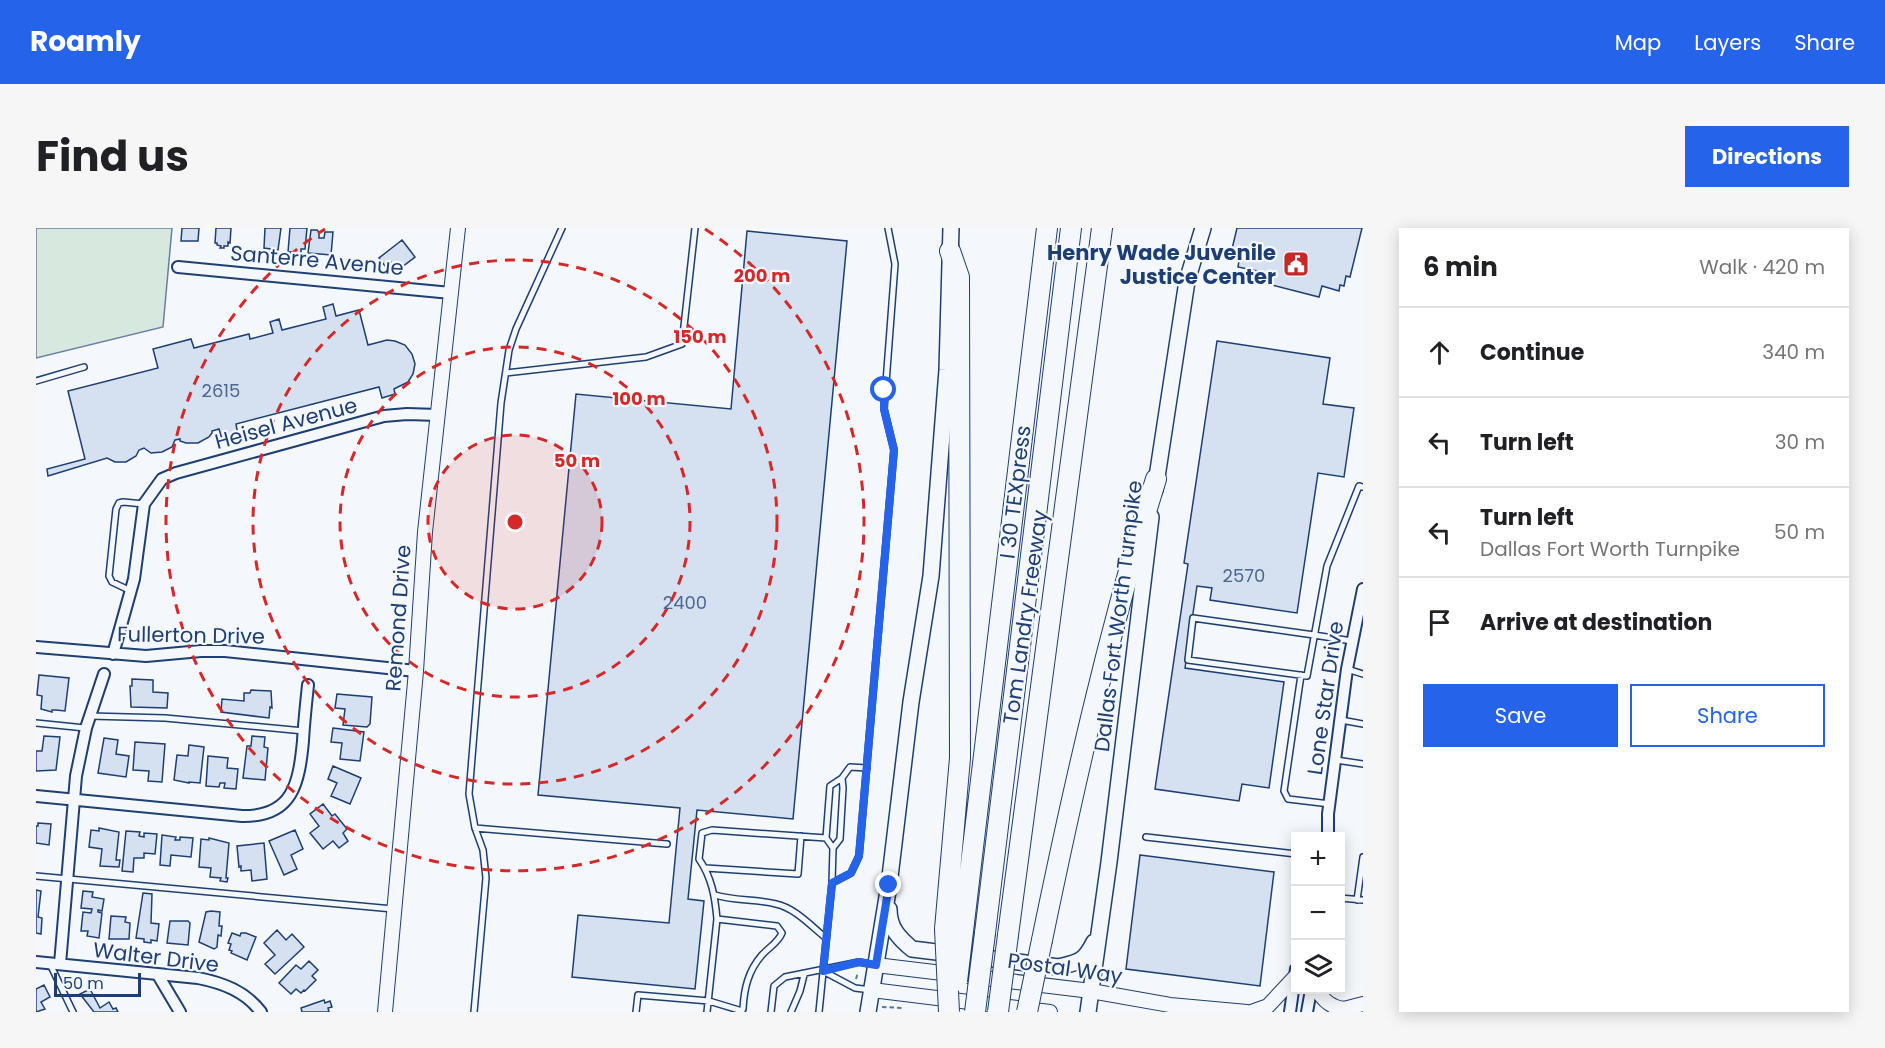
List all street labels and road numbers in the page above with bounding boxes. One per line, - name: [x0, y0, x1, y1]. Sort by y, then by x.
- street label: Santerre Avenue: [229, 238, 405, 282]
- street label: Heisel Avenue: [212, 390, 360, 456]
- street label: I 30 TEXpress: [992, 424, 1038, 560]
- street label: Dallas Fort Worth Turnpike: [1087, 479, 1149, 753]
- street label: Tom Landry Freeway: [996, 508, 1054, 726]
- street label: Remond Drive: [378, 544, 418, 692]
- street label: Fullerton Drive: [117, 619, 265, 651]
- street label: Lone Star Drive: [1300, 619, 1350, 777]
- street label: Walter Drive: [91, 935, 221, 979]
- street label: Postal Way: [1006, 946, 1124, 990]

